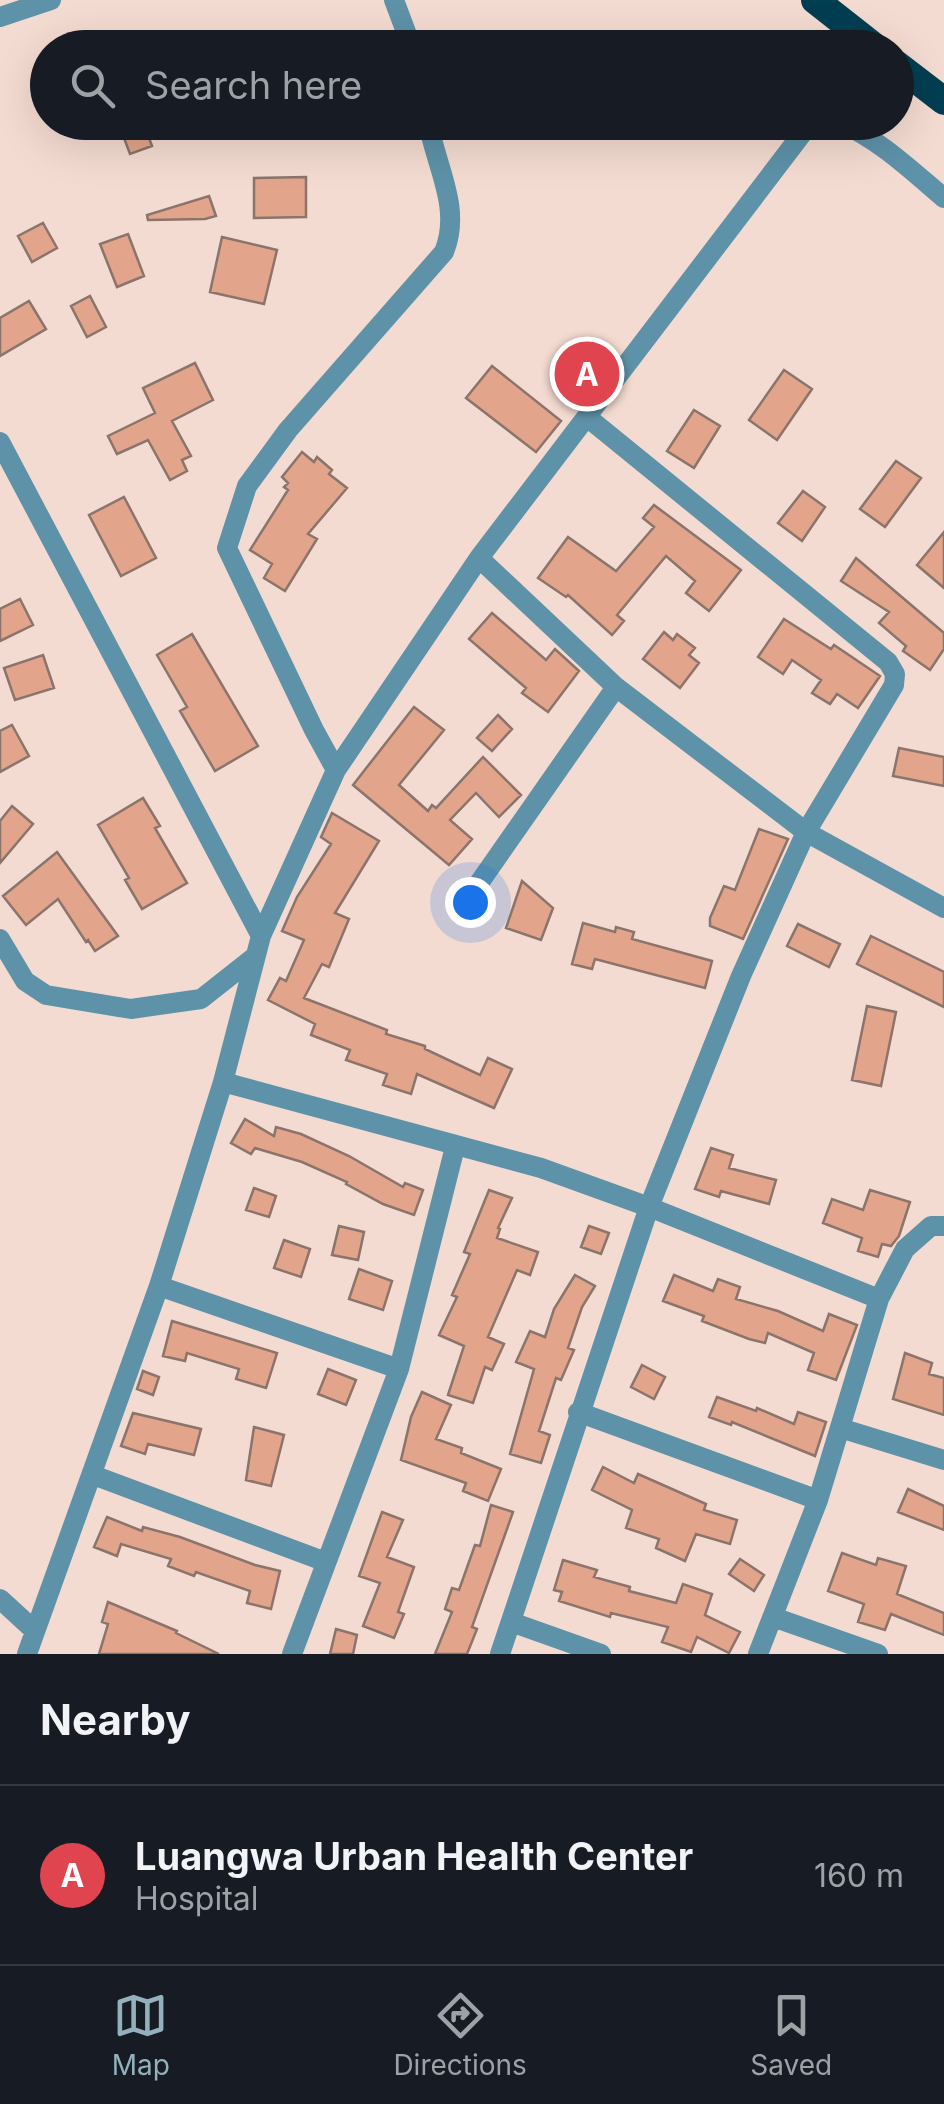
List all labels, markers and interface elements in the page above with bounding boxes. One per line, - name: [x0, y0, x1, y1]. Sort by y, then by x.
- search box: [30, 30, 914, 140]
- icon: search: [65, 58, 120, 113]
- text: Search here: [145, 62, 362, 108]
- pin: A: [554, 336, 620, 412]
- your location: [445, 877, 496, 928]
- text: Nearby: [40, 1694, 191, 1745]
- text: Luangwa Urban Health Center: [135, 1833, 693, 1879]
- text: A: [61, 1856, 84, 1895]
- text: 160 m: [814, 1856, 904, 1895]
- text: Hospital: [135, 1879, 259, 1918]
- tab: Map: [112, 1988, 170, 2082]
- tab: Directions: [393, 1988, 527, 2082]
- tab: Saved: [750, 1988, 832, 2082]

